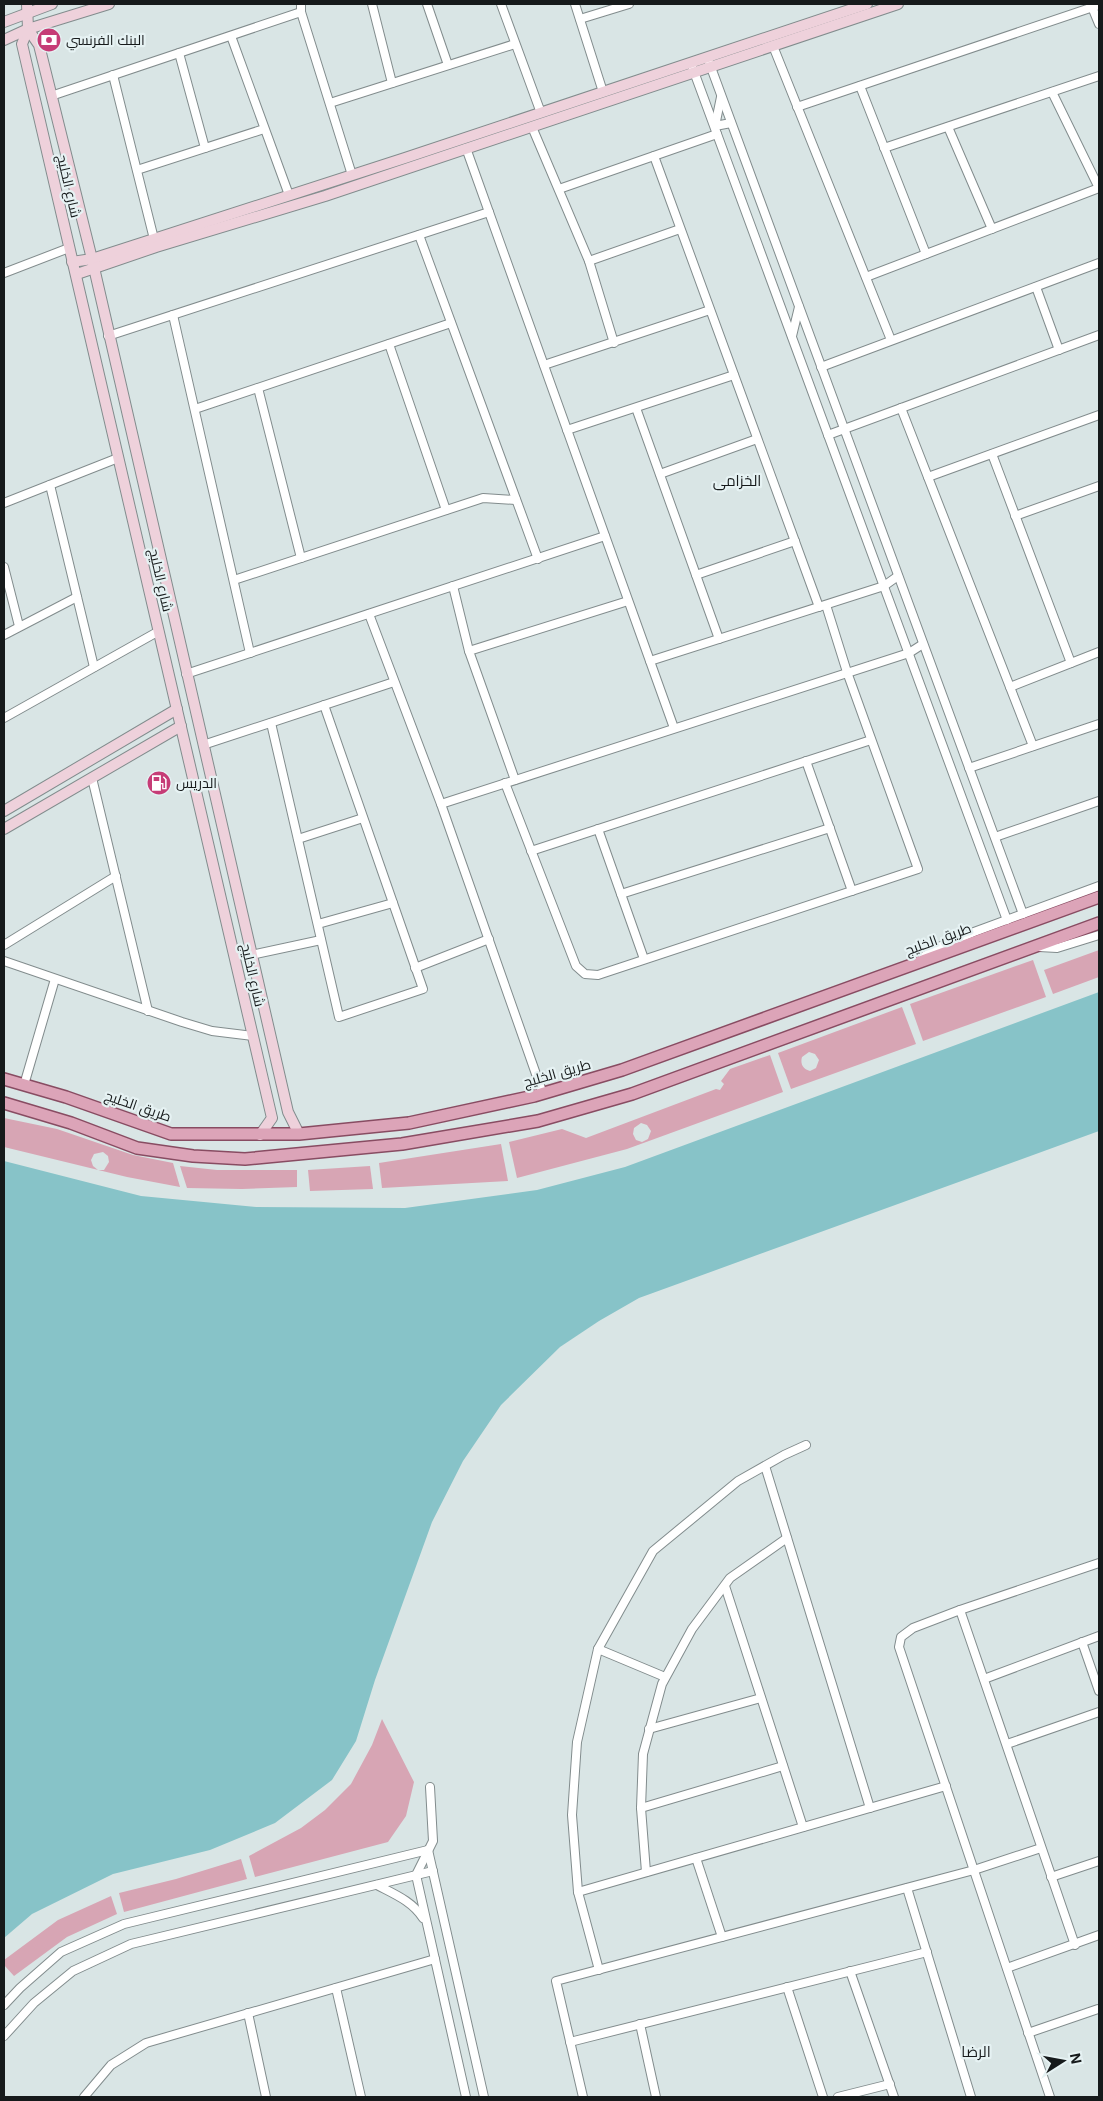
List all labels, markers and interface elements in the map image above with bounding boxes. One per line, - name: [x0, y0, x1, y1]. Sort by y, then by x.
- bank icon: البنك الفرنسي: [36, 27, 62, 53]
- place label: البنك الفرنسي: [66, 31, 145, 51]
- street label: شارع الخليج: [53, 153, 85, 219]
- district label: الخزامى: [713, 471, 761, 491]
- street label: شارع الخليج: [145, 547, 177, 613]
- fuel station icon: الدريس: [146, 770, 172, 796]
- place label: الدريس: [176, 774, 217, 791]
- street label: طريق الخليج: [902, 919, 974, 959]
- street label: شارع الخليج: [237, 942, 269, 1008]
- street label: طريق الخليج: [521, 1055, 593, 1091]
- street label: طريق الخليج: [102, 1086, 174, 1126]
- north arrow: [1038, 2036, 1088, 2086]
- district label: الرضا: [961, 2042, 991, 2061]
- text: N: [1067, 2052, 1086, 2065]

